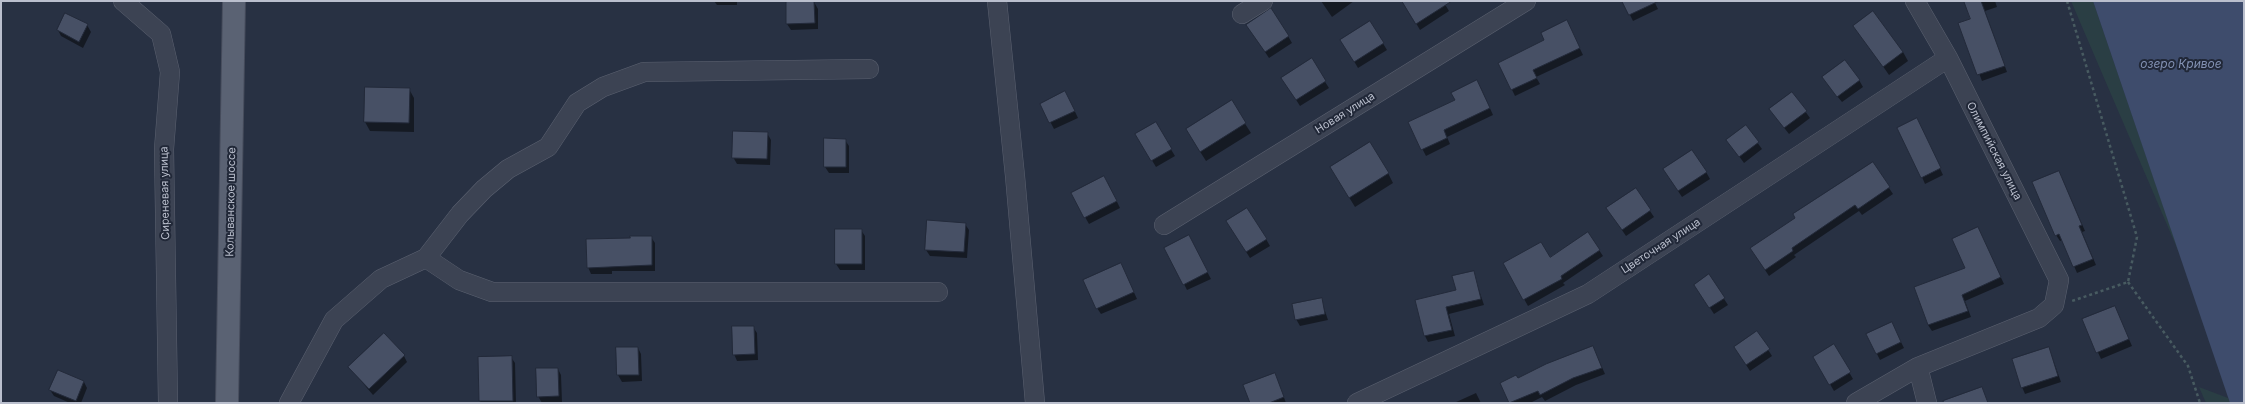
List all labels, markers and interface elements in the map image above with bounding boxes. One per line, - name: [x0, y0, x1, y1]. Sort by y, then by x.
- water label: озеро Кривое: [2140, 57, 2222, 71]
- street label: Новая улица: [1313, 89, 1377, 137]
- street label: Олимпийская улица: [1964, 100, 2024, 202]
- street label: Сиреневая улица: [158, 146, 172, 240]
- street label: Колыванское шоссе: [223, 147, 239, 257]
- street label: Цветочная улица: [1619, 215, 1703, 277]

